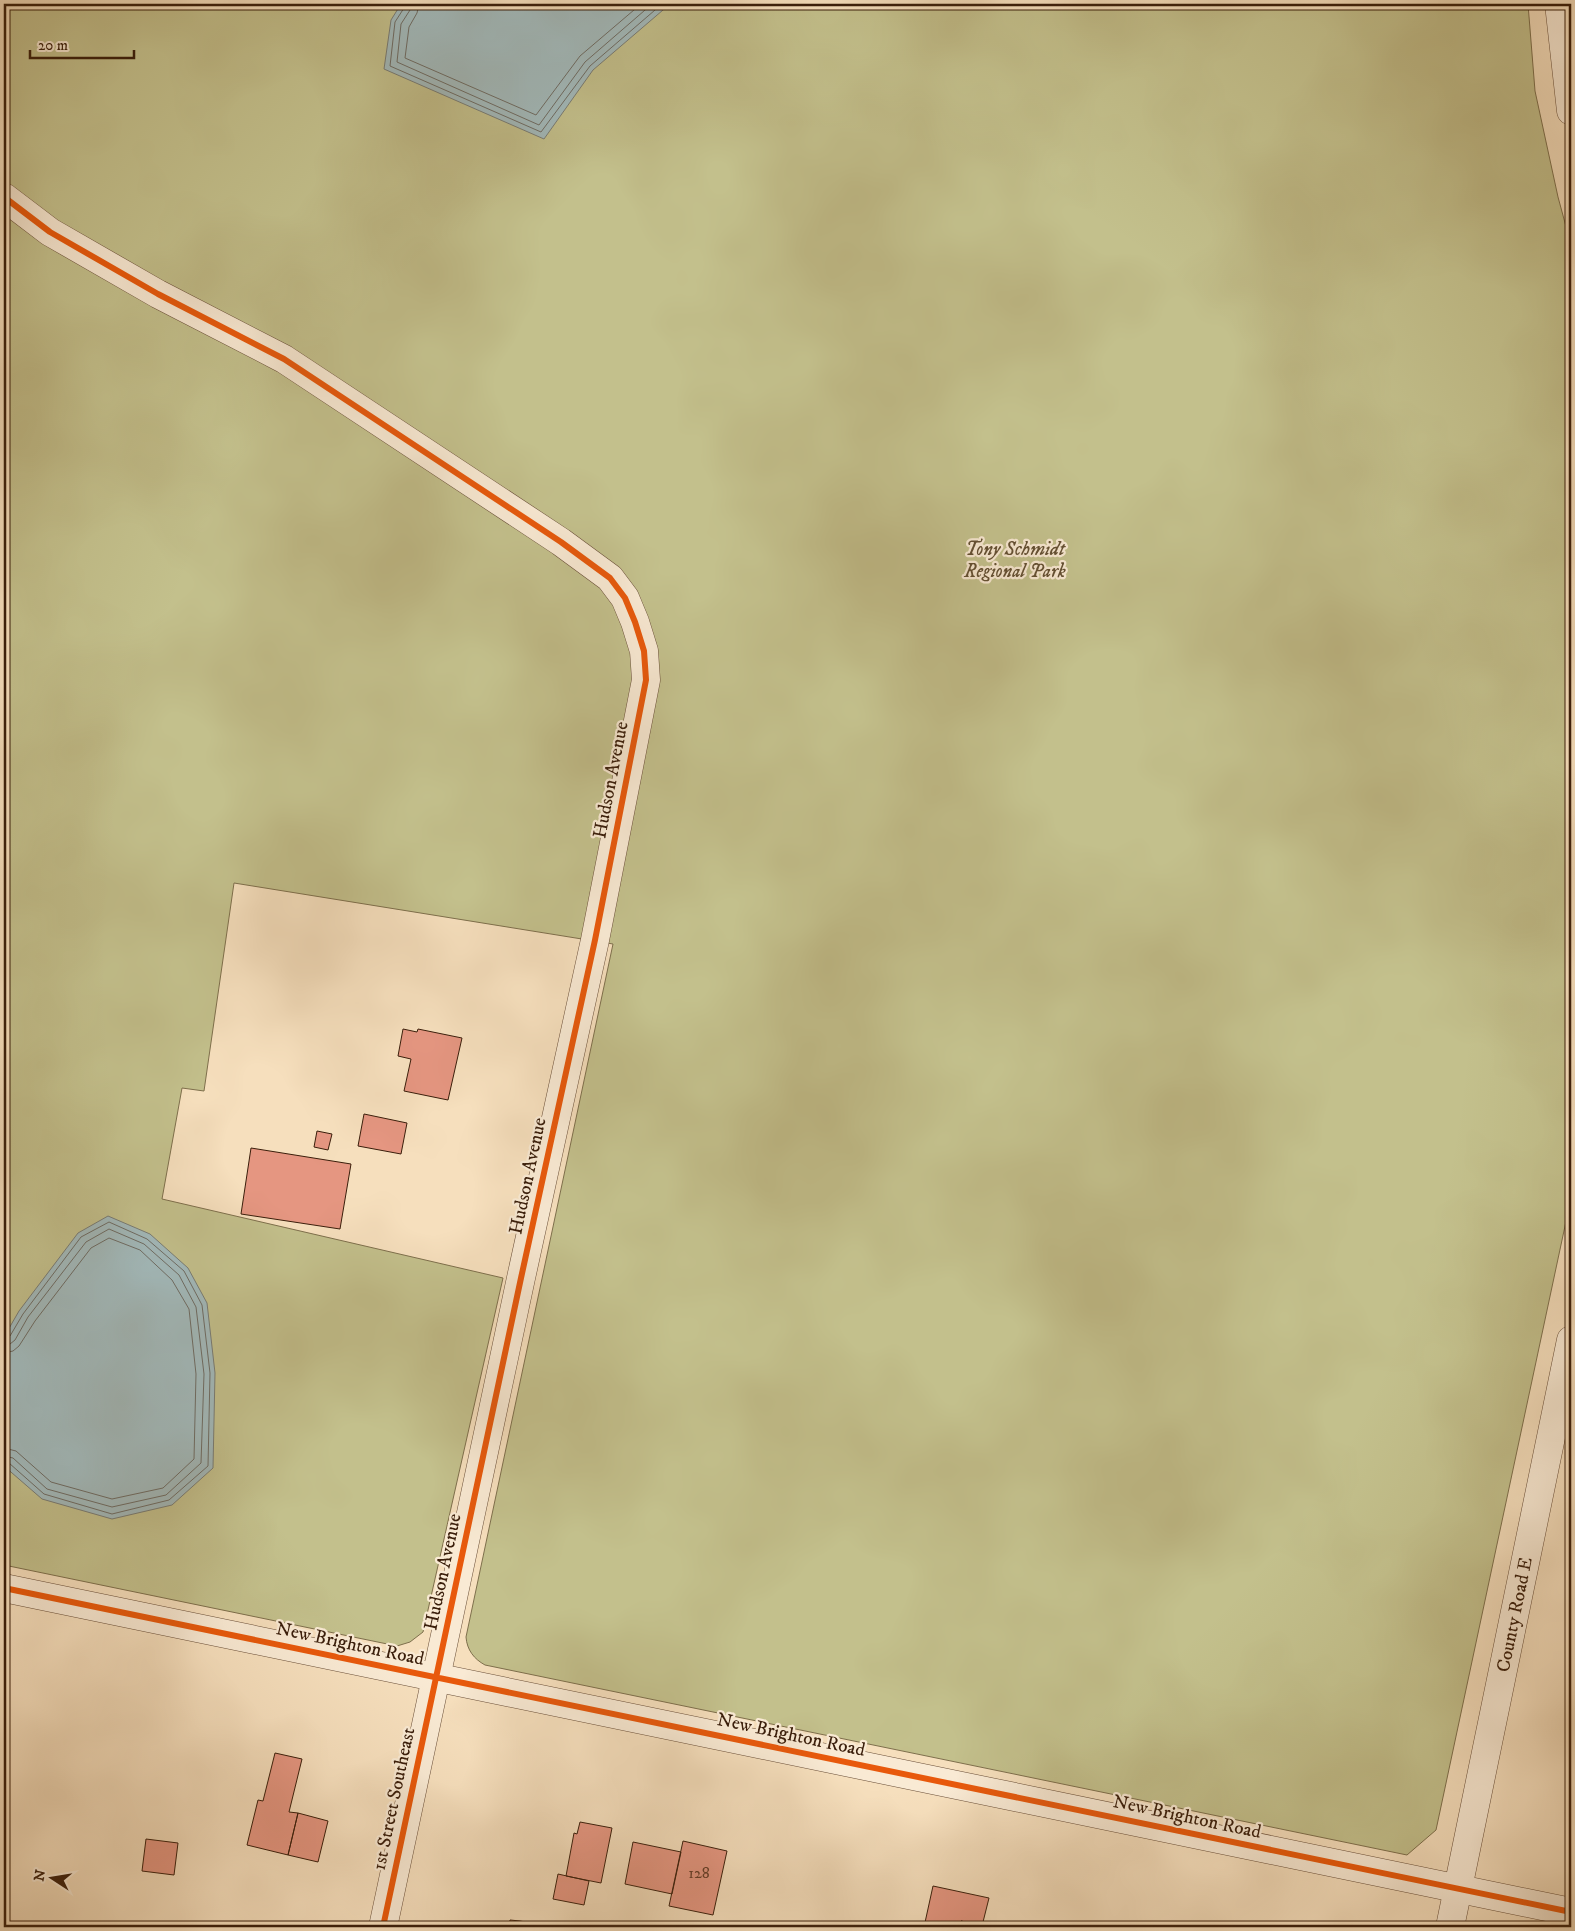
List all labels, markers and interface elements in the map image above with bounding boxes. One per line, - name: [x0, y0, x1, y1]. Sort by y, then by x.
- scale bar: [30, 28, 134, 60]
- text: 20 m: [38, 36, 68, 55]
- park label: Tony Schmidt Regional Park: [963, 538, 1066, 583]
- street label: Hudson Avenue: [588, 719, 634, 840]
- street label: Hudson Avenue: [504, 1115, 552, 1236]
- street label: Hudson Avenue: [419, 1511, 467, 1632]
- street label: County Road E: [1491, 1555, 1537, 1674]
- street label: New Brighton Road: [274, 1617, 427, 1671]
- street label: New Brighton Road: [715, 1708, 868, 1762]
- street label: 1st Street Southeast: [368, 1726, 420, 1872]
- street label: New Brighton Road: [1111, 1790, 1264, 1844]
- north arrow: [28, 1854, 78, 1904]
- house number: 128: [688, 1863, 710, 1883]
- text: N: [30, 1868, 50, 1883]

